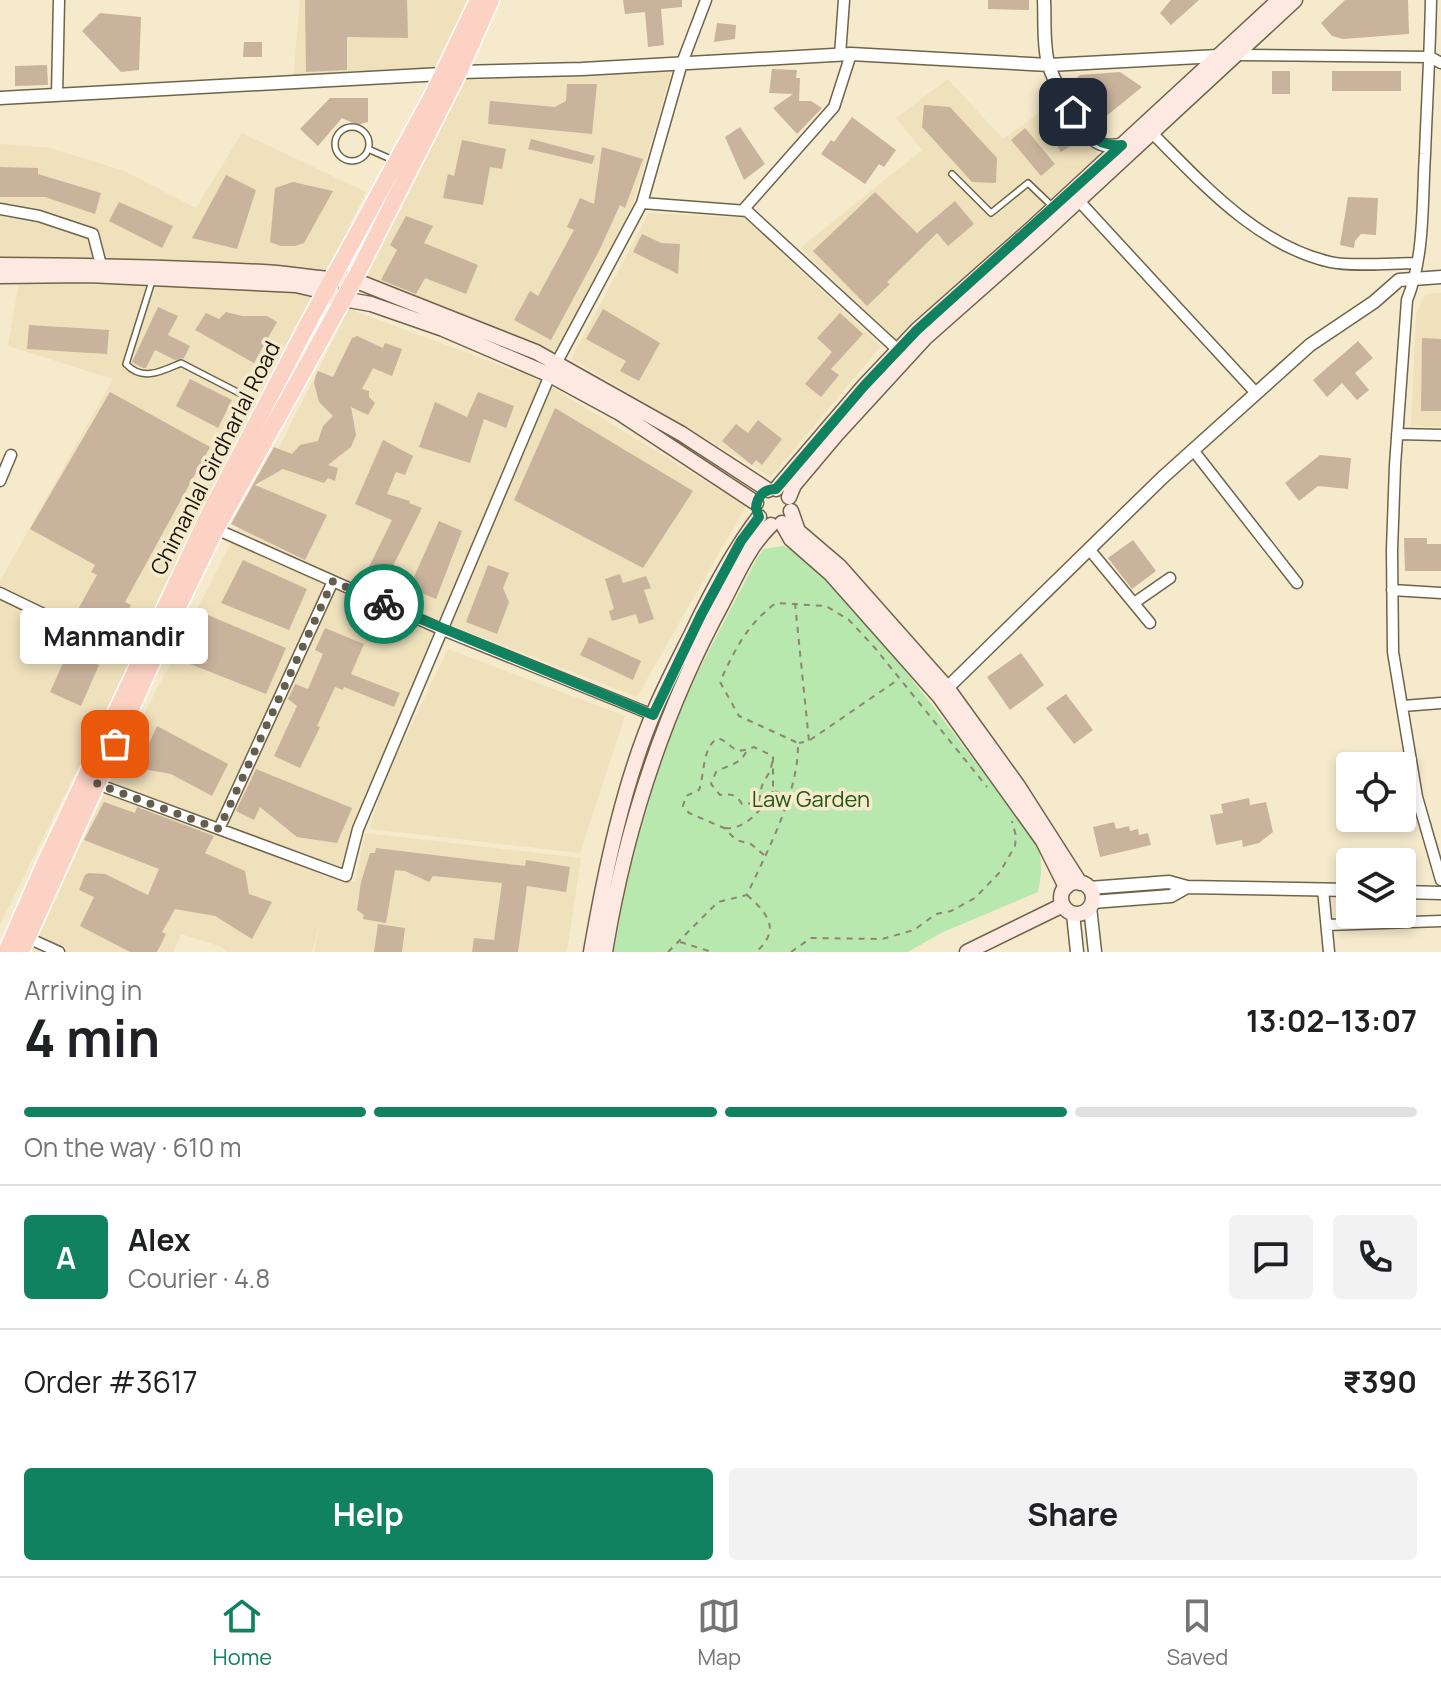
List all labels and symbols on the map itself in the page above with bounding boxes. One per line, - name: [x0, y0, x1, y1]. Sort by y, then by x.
- pin: [1039, 78, 1107, 146]
- street label: Chimanlal Girdharlal Road: [143, 336, 287, 580]
- courier: [344, 564, 424, 644]
- callout: Manmandir: [21, 608, 209, 664]
- pin: [81, 710, 149, 778]
- park label: Law Garden: [752, 784, 870, 814]

